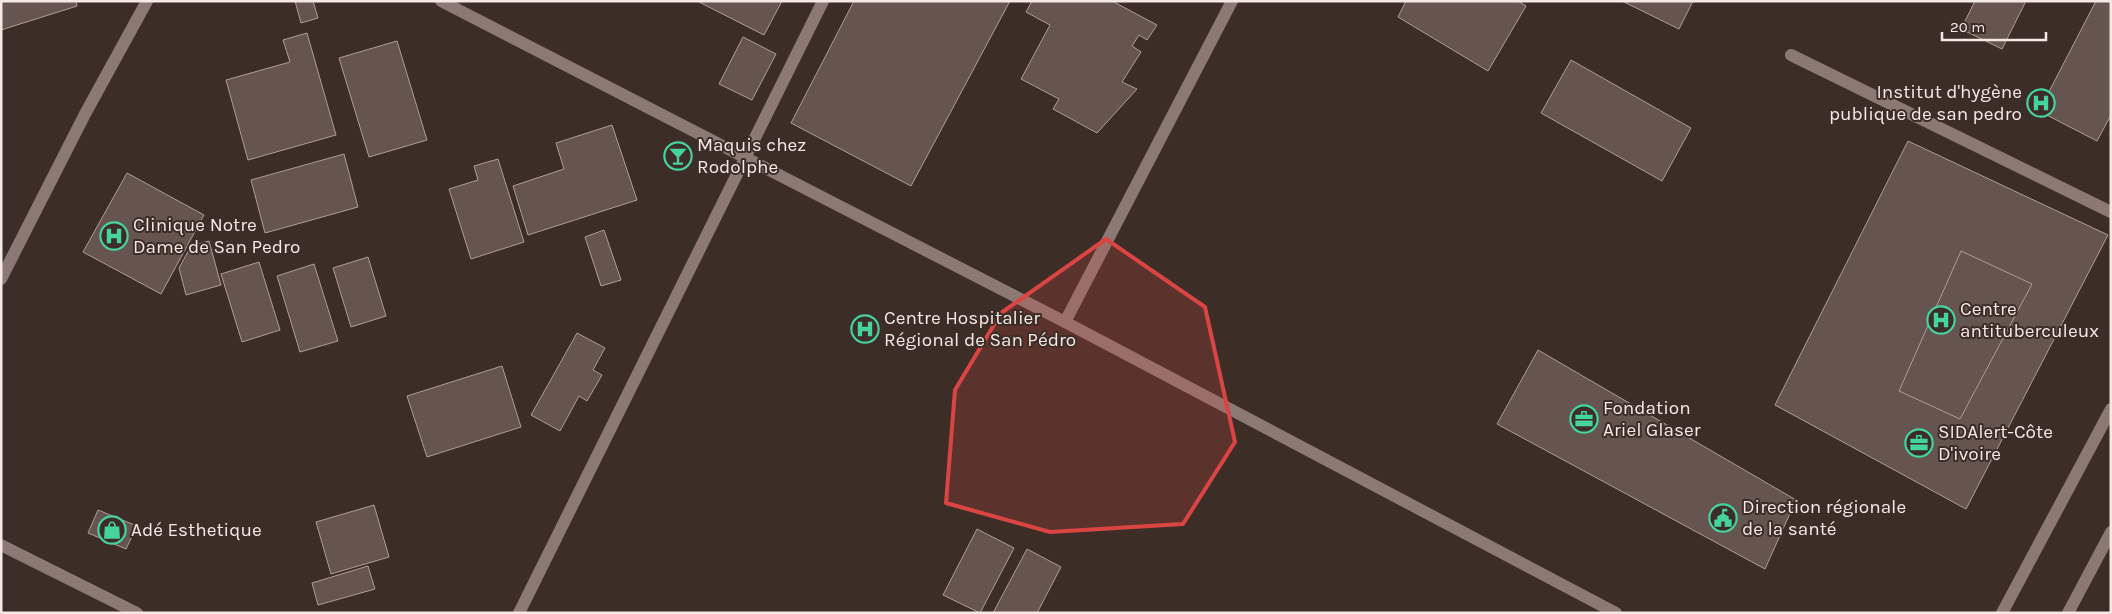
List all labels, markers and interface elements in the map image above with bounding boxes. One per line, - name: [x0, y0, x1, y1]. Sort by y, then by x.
- scale bar: [1942, 10, 2046, 42]
- text: 20 m: [1950, 18, 1985, 36]
- place label: Institut d'hygène publique de san pedro: [1829, 81, 2022, 125]
- hospital icon: Institut d'hygène publique de san pedro: [2026, 88, 2056, 118]
- place label: Maquis chez Rodolphe: [697, 134, 806, 178]
- bar icon: Maquis chez Rodolphe: [663, 141, 693, 171]
- place label: Clinique Notre Dame de San Pedro: [133, 214, 300, 258]
- hospital icon: Clinique Notre Dame de San Pedro: [99, 221, 129, 251]
- place label: Centre antituberculeux: [1960, 298, 2099, 342]
- hospital icon: Centre antituberculeux: [1926, 305, 1956, 335]
- place label: Centre Hospitalier Régional de San Pédro: [884, 307, 1076, 351]
- hospital icon: Centre Hospitalier Régional de San Pédro: [850, 314, 880, 344]
- place label: Fondation Ariel Glaser: [1603, 397, 1701, 441]
- office icon: Fondation Ariel Glaser: [1569, 404, 1599, 434]
- place label: SIDAlert-Côte D'ivoire: [1938, 421, 2053, 465]
- office icon: SIDAlert-Côte D'ivoire: [1904, 428, 1934, 458]
- place label: Direction régionale de la santé: [1742, 496, 1906, 540]
- public building icon: Direction régionale de la santé: [1708, 503, 1738, 533]
- shop icon: Adé Esthetique: [97, 515, 127, 545]
- place label: Adé Esthetique: [131, 519, 262, 541]

